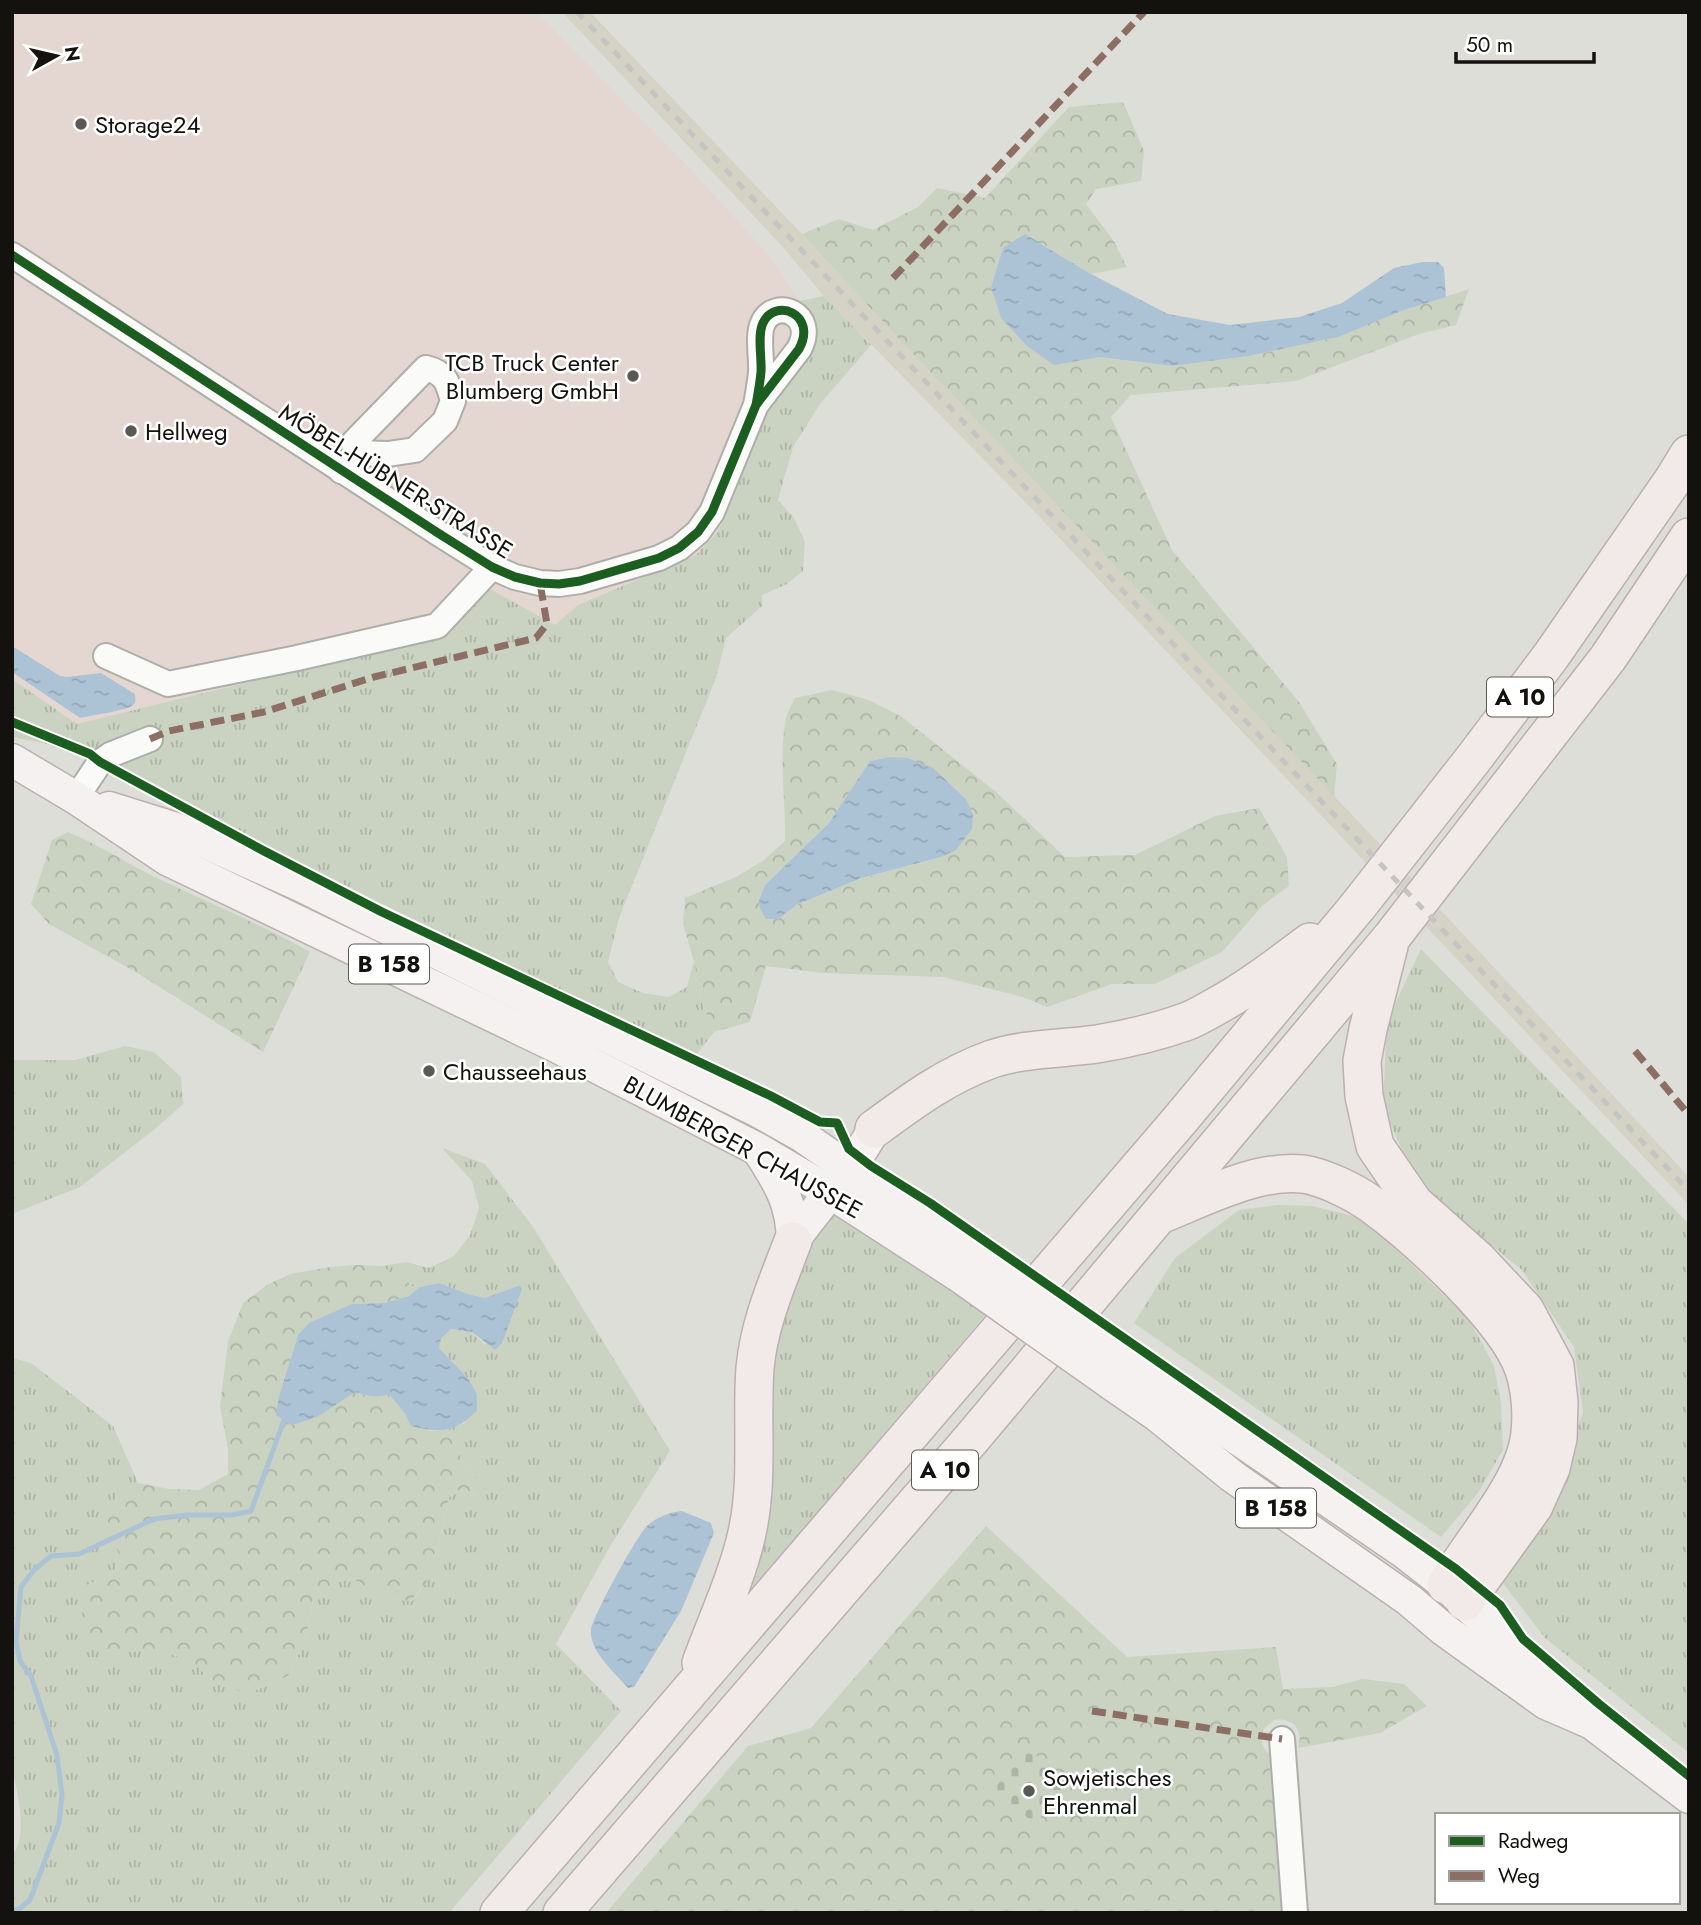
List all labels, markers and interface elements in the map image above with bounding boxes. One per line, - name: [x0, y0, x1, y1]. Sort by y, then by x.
- north arrow: [21, 21, 91, 91]
- scale bar: [1456, 21, 1594, 65]
- text: 50 m: [1466, 30, 1513, 60]
- text: N: [58, 44, 87, 63]
- place label: Storage24: [95, 107, 200, 142]
- marker: Storage24: [73, 116, 89, 132]
- place label: TCB Truck Center Blumberg GmbH: [445, 345, 620, 408]
- marker: TCB Truck Center Blumberg GmbH: [625, 368, 641, 384]
- street label: MÖBEL-HÜBNER-STRASSE: [272, 395, 520, 567]
- place label: Hellweg: [145, 414, 228, 449]
- marker: Hellweg: [123, 423, 139, 439]
- road number: A 10: [1487, 678, 1553, 716]
- road number: B 158: [349, 945, 429, 984]
- place label: Chausseehaus: [443, 1054, 587, 1089]
- marker: Chausseehaus: [421, 1063, 437, 1079]
- street label: BLUMBERGER CHAUSSEE: [617, 1067, 869, 1227]
- road number: A 10: [912, 1450, 978, 1490]
- road number: B 158: [1236, 1488, 1316, 1527]
- place label: Sowjetisches Ehrenmal: [1043, 1760, 1171, 1823]
- marker: Sowjetisches Ehrenmal: [1021, 1783, 1037, 1799]
- legend: [1435, 1813, 1680, 1904]
- text: Radweg: [1498, 1826, 1569, 1856]
- text: Weg: [1498, 1861, 1540, 1891]

